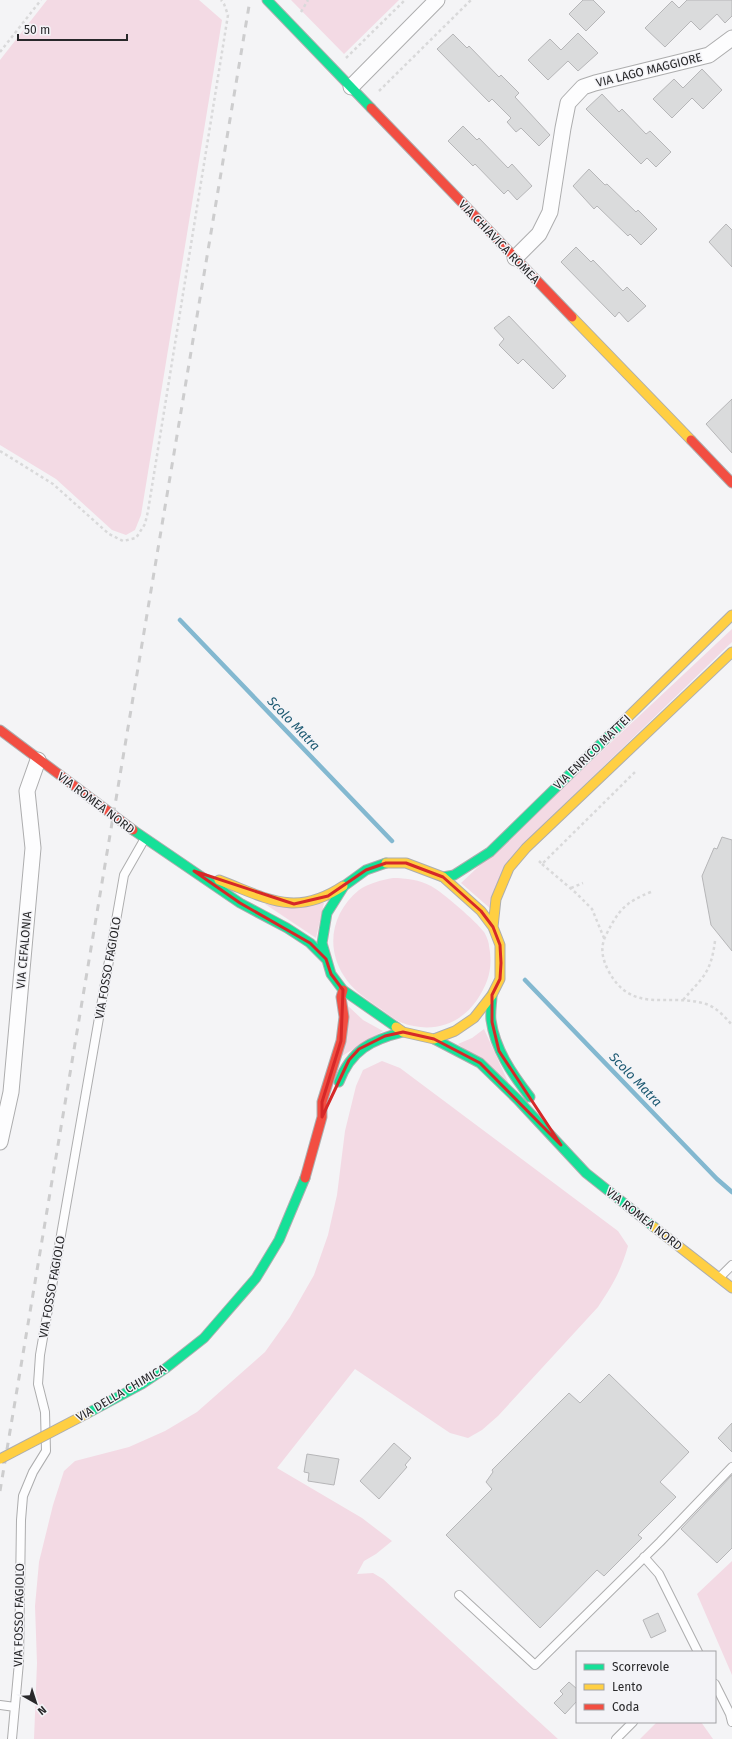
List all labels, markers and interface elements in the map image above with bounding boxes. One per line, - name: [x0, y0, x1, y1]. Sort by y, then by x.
- scale bar: [18, 16, 127, 42]
- text: 50 m: [24, 23, 50, 37]
- street label: VIA LAGO MAGGIORE: [595, 50, 703, 90]
- street label: VIA CHIAVICA ROMEA: [456, 197, 542, 287]
- water label: Scolo Matra: [264, 693, 323, 753]
- street label: VIA ENRICO MATTEI: [551, 712, 633, 792]
- street label: VIA ROMEA NORD: [55, 769, 138, 837]
- street label: VIA CEFALONIA: [14, 910, 34, 989]
- street label: VIA FOSSO FAGIOLO: [92, 916, 124, 1020]
- water label: Scolo Matra: [606, 1049, 665, 1109]
- street label: VIA ROMEA NORD: [603, 1185, 685, 1253]
- street label: VIA FOSSO FAGIOLO: [36, 1235, 68, 1339]
- street label: VIA DELLA CHIMICA: [74, 1362, 168, 1424]
- street label: VIA FOSSO FAGIOLO: [11, 1563, 27, 1667]
- legend: [576, 1651, 716, 1723]
- text: Scorrevole: [612, 1660, 669, 1674]
- text: Lento: [612, 1680, 642, 1694]
- north arrow: [16, 1683, 56, 1723]
- text: Coda: [612, 1700, 639, 1714]
- text: N: [35, 1703, 49, 1718]

